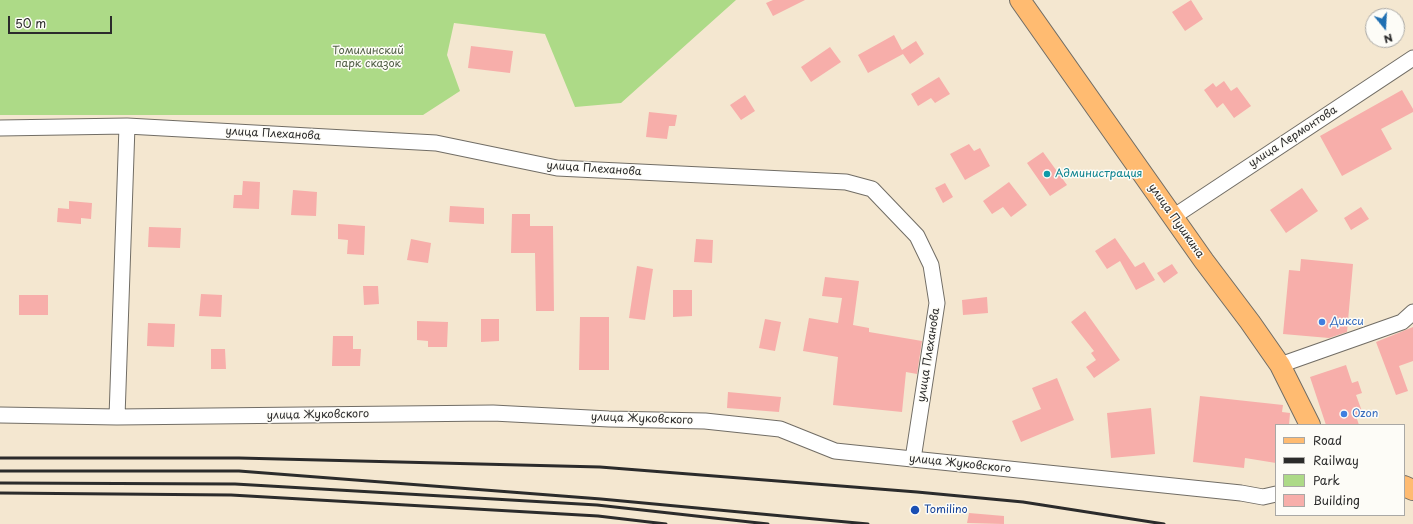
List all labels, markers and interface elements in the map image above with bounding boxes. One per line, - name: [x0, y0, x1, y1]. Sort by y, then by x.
- scale bar: [10, 8, 114, 34]
- north arrow: [1365, 8, 1405, 48]
- text: 50 m: [15, 14, 46, 32]
- text: N: [1382, 30, 1395, 48]
- park label: Томилинский парк сказок: [332, 44, 404, 70]
- street label: улица Лермонтова: [1246, 103, 1340, 171]
- street label: улица Плеханова: [225, 125, 321, 143]
- street label: улица Плеханова: [546, 159, 642, 179]
- place label: Администрация: [1055, 167, 1142, 181]
- marker: Администрация: [1042, 169, 1052, 179]
- street label: улица Пушкина: [1145, 181, 1207, 261]
- street label: улица Плеханова: [915, 307, 943, 403]
- place label: Дикси: [1330, 315, 1364, 329]
- marker: Дикси: [1317, 317, 1327, 327]
- place label: Ozon: [1352, 407, 1378, 421]
- street label: улица Жуковского: [267, 408, 369, 422]
- marker: Ozon: [1339, 409, 1349, 419]
- street label: улица Жуковского: [591, 411, 693, 427]
- legend: [1275, 424, 1405, 516]
- text: Road: [1313, 431, 1342, 449]
- text: Railway: [1313, 451, 1359, 469]
- street label: улица Жуковского: [908, 452, 1012, 476]
- text: Park: [1313, 471, 1340, 489]
- text: Building: [1313, 491, 1360, 509]
- place label: Tomilino: [924, 503, 968, 517]
- marker: Tomilino: [909, 504, 921, 516]

